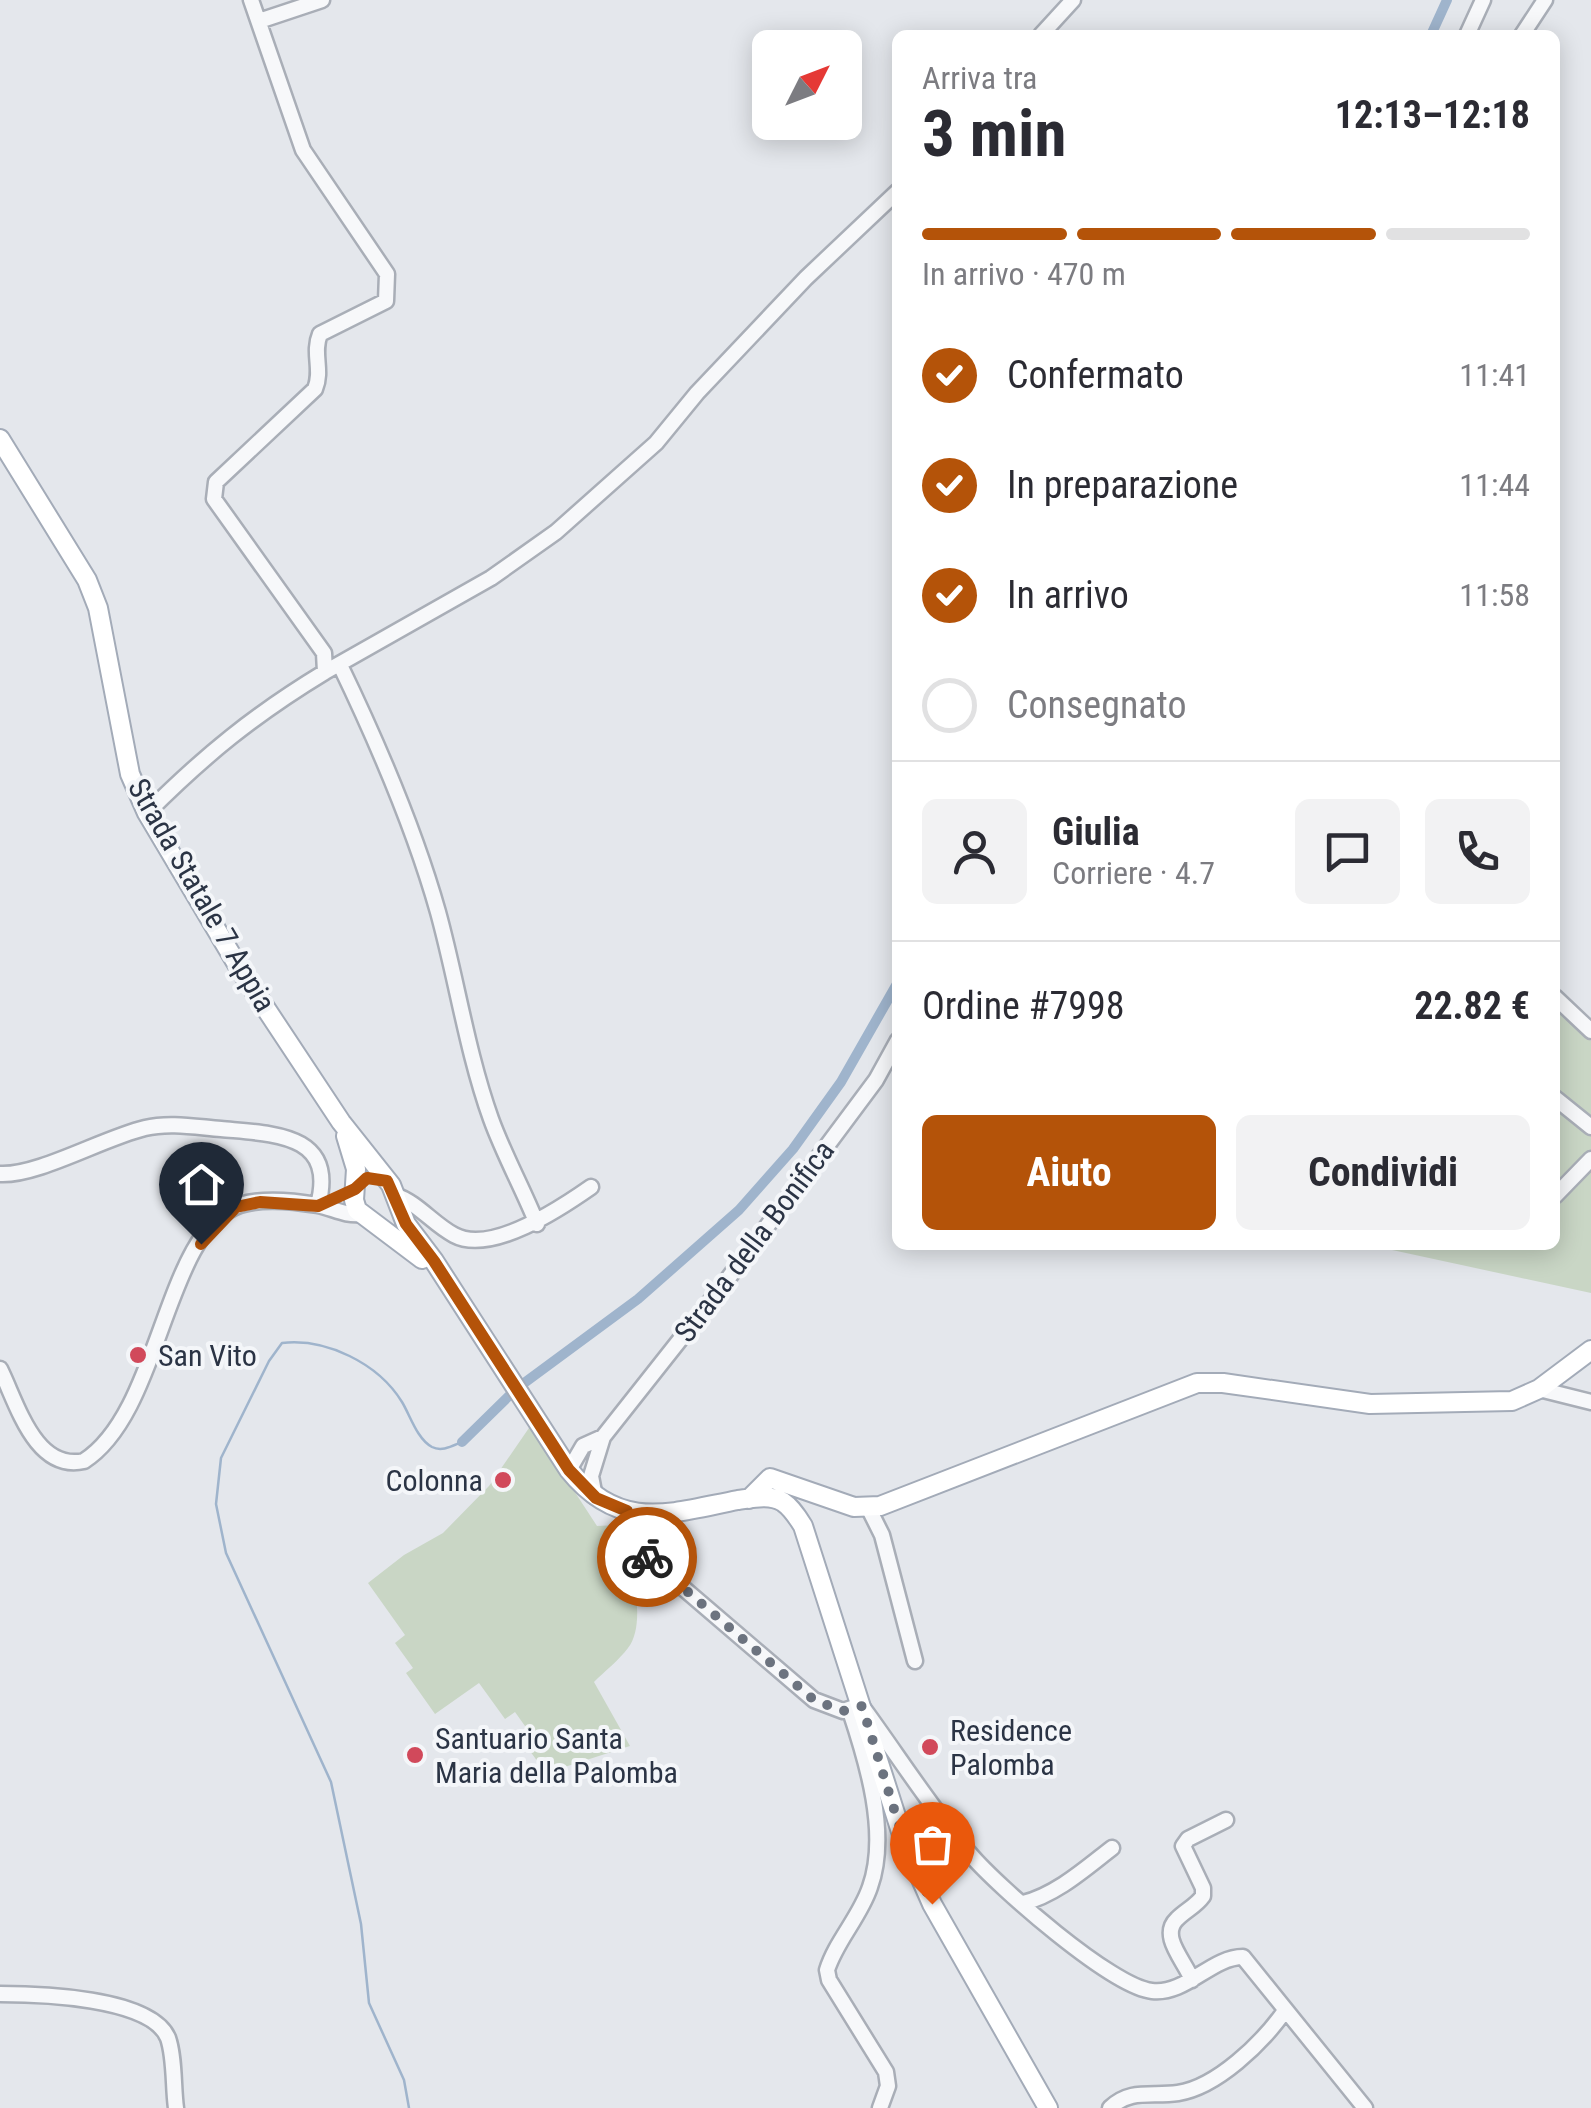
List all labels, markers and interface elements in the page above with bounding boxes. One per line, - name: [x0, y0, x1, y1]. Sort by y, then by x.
- north arrow: [752, 30, 862, 140]
- map controls: [752, 30, 862, 140]
- text: Arriva tra: [922, 59, 1037, 97]
- text: 12:13–12:18: [1335, 93, 1530, 137]
- text: 3 min: [922, 96, 1066, 172]
- text: In arrivo · 470 m: [922, 255, 1126, 293]
- icon: check: [922, 348, 977, 403]
- text: Confermato: [1007, 353, 1184, 397]
- text: 11:41: [1459, 356, 1530, 394]
- icon: check: [922, 458, 977, 513]
- text: In preparazione: [1007, 463, 1238, 507]
- text: 11:44: [1459, 466, 1530, 504]
- icon: check: [922, 568, 977, 623]
- text: In arrivo: [1007, 573, 1129, 617]
- text: 11:58: [1459, 576, 1530, 614]
- text: Consegnato: [1007, 683, 1186, 727]
- street label: Strada Statale 7 Appia: [121, 772, 283, 1018]
- button: person: [922, 799, 1027, 904]
- button: chat: [1295, 799, 1400, 904]
- button: phone: [1425, 799, 1530, 904]
- text: Giulia: [1052, 810, 1140, 854]
- text: Corriere · 4.7: [1052, 854, 1215, 892]
- text: Ordine #7998: [922, 984, 1124, 1028]
- text: 22.82 €: [1414, 984, 1530, 1028]
- button: Aiuto: [922, 1115, 1216, 1230]
- button: Condividi: [1236, 1115, 1530, 1230]
- street label: Strada della Bonifica: [667, 1133, 841, 1349]
- pin: [159, 1142, 244, 1245]
- icon: home: [174, 1157, 229, 1212]
- place label: San Vito: [158, 1338, 257, 1373]
- marker: San Vito: [127, 1344, 149, 1366]
- place label: Colonna: [386, 1463, 483, 1498]
- marker: Colonna: [492, 1469, 514, 1491]
- courier: [597, 1507, 697, 1607]
- icon: bike: [620, 1530, 675, 1585]
- place label: Residence Palomba: [950, 1713, 1072, 1782]
- place label: Santuario Santa Maria della Palomba: [435, 1721, 678, 1790]
- marker: Residence Palomba: [919, 1736, 941, 1758]
- marker: Santuario Santa Maria della Palomba: [404, 1744, 426, 1766]
- pin: [890, 1802, 975, 1905]
- icon: bag: [905, 1817, 960, 1872]

